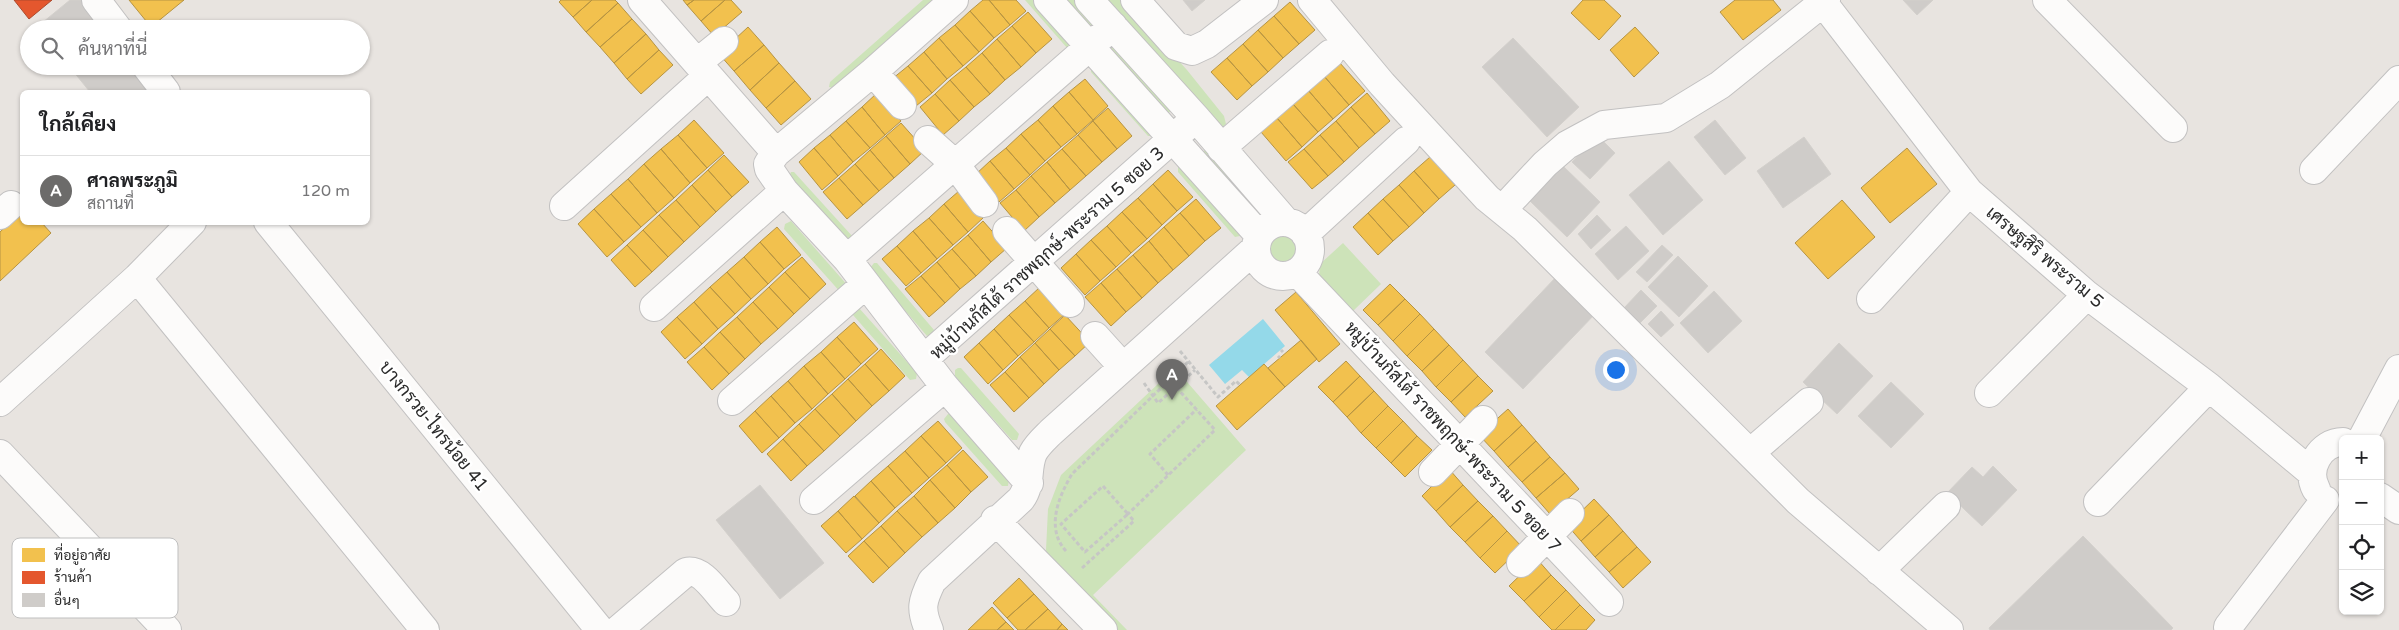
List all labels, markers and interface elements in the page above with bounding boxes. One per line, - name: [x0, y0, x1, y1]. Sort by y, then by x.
- search box: [20, 20, 370, 75]
- icon: search: [38, 34, 66, 62]
- text: ค้นหาที่นี่: [78, 38, 147, 60]
- text: ใกล้เคียง: [40, 112, 116, 137]
- street label: หมู่บ้านกัสโต้ ราชพฤกษ์-พระราม 5 ซอย 3: [924, 140, 1170, 366]
- text: ศาลพระภูมิ: [87, 170, 178, 192]
- text: A: [50, 181, 62, 201]
- text: 120 m: [301, 181, 350, 201]
- text: สถานที่: [87, 194, 134, 214]
- street label: เศรษฐสิริ พระราม 5: [1981, 201, 2108, 313]
- street label: หมู่บ้านกัสโต้ ราชพฤกษ์-พระราม 5 ซอย 7: [1339, 316, 1567, 558]
- street label: บางกรวย-ไทรน้อย 41: [375, 355, 495, 496]
- your location: [1603, 357, 1629, 383]
- pin: A: [1156, 359, 1188, 400]
- map controls: [2339, 435, 2384, 615]
- button: +: [2339, 435, 2384, 480]
- button: −: [2339, 480, 2384, 525]
- button: locate: [2339, 525, 2384, 570]
- legend: [12, 538, 178, 618]
- text: ที่อยู่อาศัย: [54, 543, 111, 565]
- text: ร้านค้า: [54, 568, 92, 586]
- button: layers: [2339, 570, 2384, 615]
- text: อื่นๆ: [54, 588, 80, 609]

